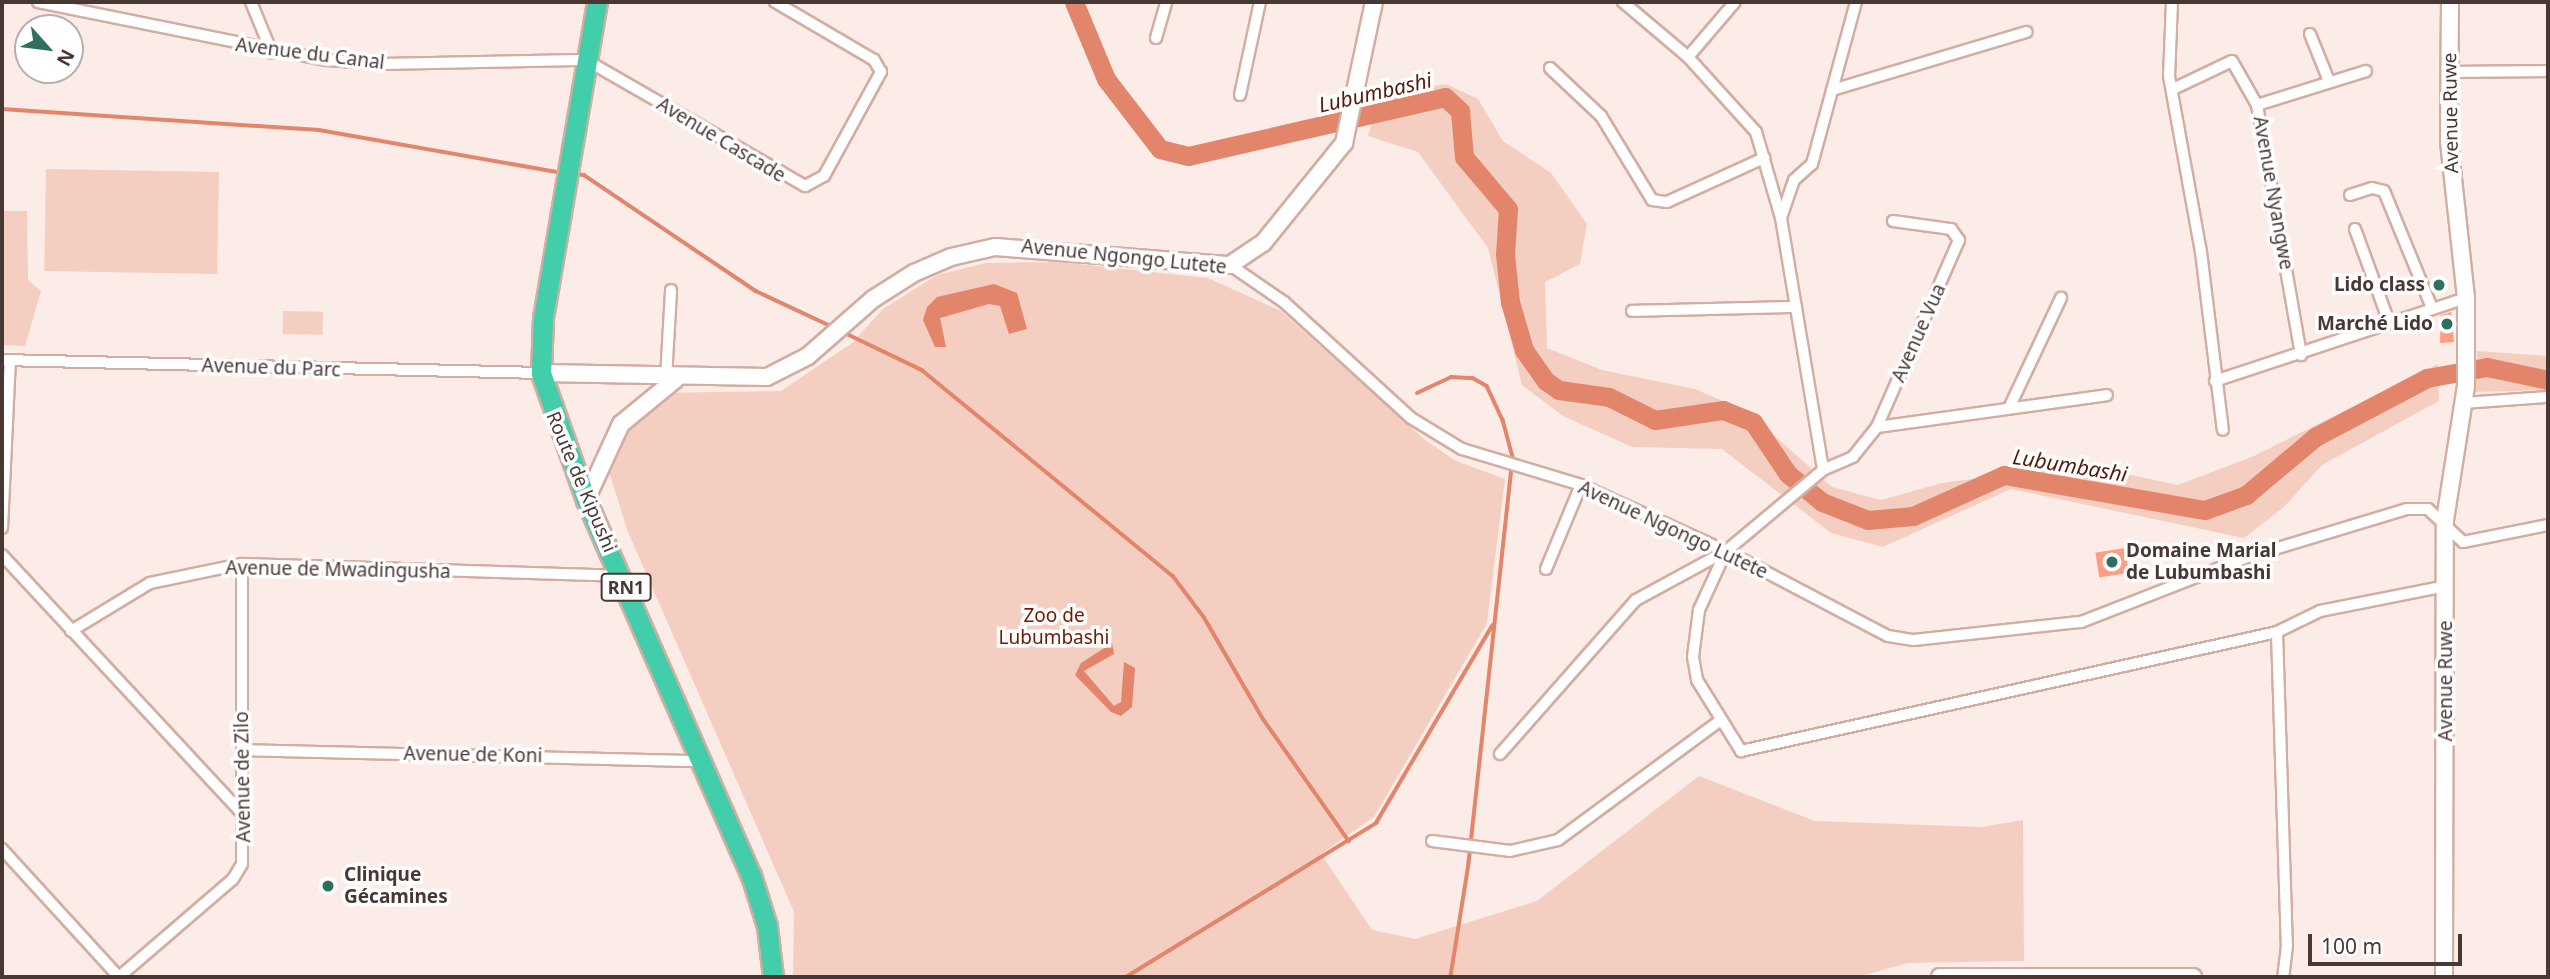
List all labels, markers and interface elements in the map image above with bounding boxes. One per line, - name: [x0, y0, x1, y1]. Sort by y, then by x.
- north arrow: [14, 14, 84, 84]
- street label: Avenue du Canal: [234, 34, 386, 74]
- text: N: [51, 45, 81, 71]
- street label: Avenue Ruwe: [2439, 52, 2463, 174]
- water label: Lubumbashi: [1316, 67, 1434, 117]
- street label: Avenue Cascade: [653, 93, 789, 187]
- street label: Avenue Nyangwe: [2248, 114, 2298, 272]
- street label: Avenue Ngongo Lutete: [1020, 235, 1228, 279]
- place label: Lido class: [2334, 274, 2425, 296]
- marker: Lido class: [2431, 277, 2447, 293]
- street label: Avenue Vua: [1887, 280, 1951, 386]
- place label: Marché Lido: [2317, 313, 2433, 335]
- marker: Marché Lido: [2439, 316, 2455, 332]
- street label: Avenue du Parc: [201, 354, 341, 382]
- street label: Route de Kipushi: [541, 408, 621, 556]
- water label: Lubumbashi: [2011, 444, 2129, 486]
- street label: Avenue Ngongo Lutete: [1575, 476, 1771, 584]
- place label: Domaine Marial de Lubumbashi: [2126, 540, 2277, 584]
- marker: Domaine Marial de Lubumbashi: [2104, 554, 2120, 570]
- street label: Avenue de Mwadingusha: [225, 557, 451, 583]
- road number: RN1: [600, 572, 652, 602]
- park label: Zoo de Lubumbashi: [999, 605, 1109, 649]
- street label: Avenue Ruwe: [2435, 621, 2457, 741]
- street label: Avenue de Zilo: [230, 711, 256, 843]
- street label: Avenue de Koni: [403, 742, 543, 768]
- place label: Clinique Gécamines: [344, 864, 448, 908]
- marker: Clinique Gécamines: [318, 876, 338, 896]
- scale bar: [2312, 920, 2466, 964]
- text: 100 m: [2321, 932, 2382, 960]

